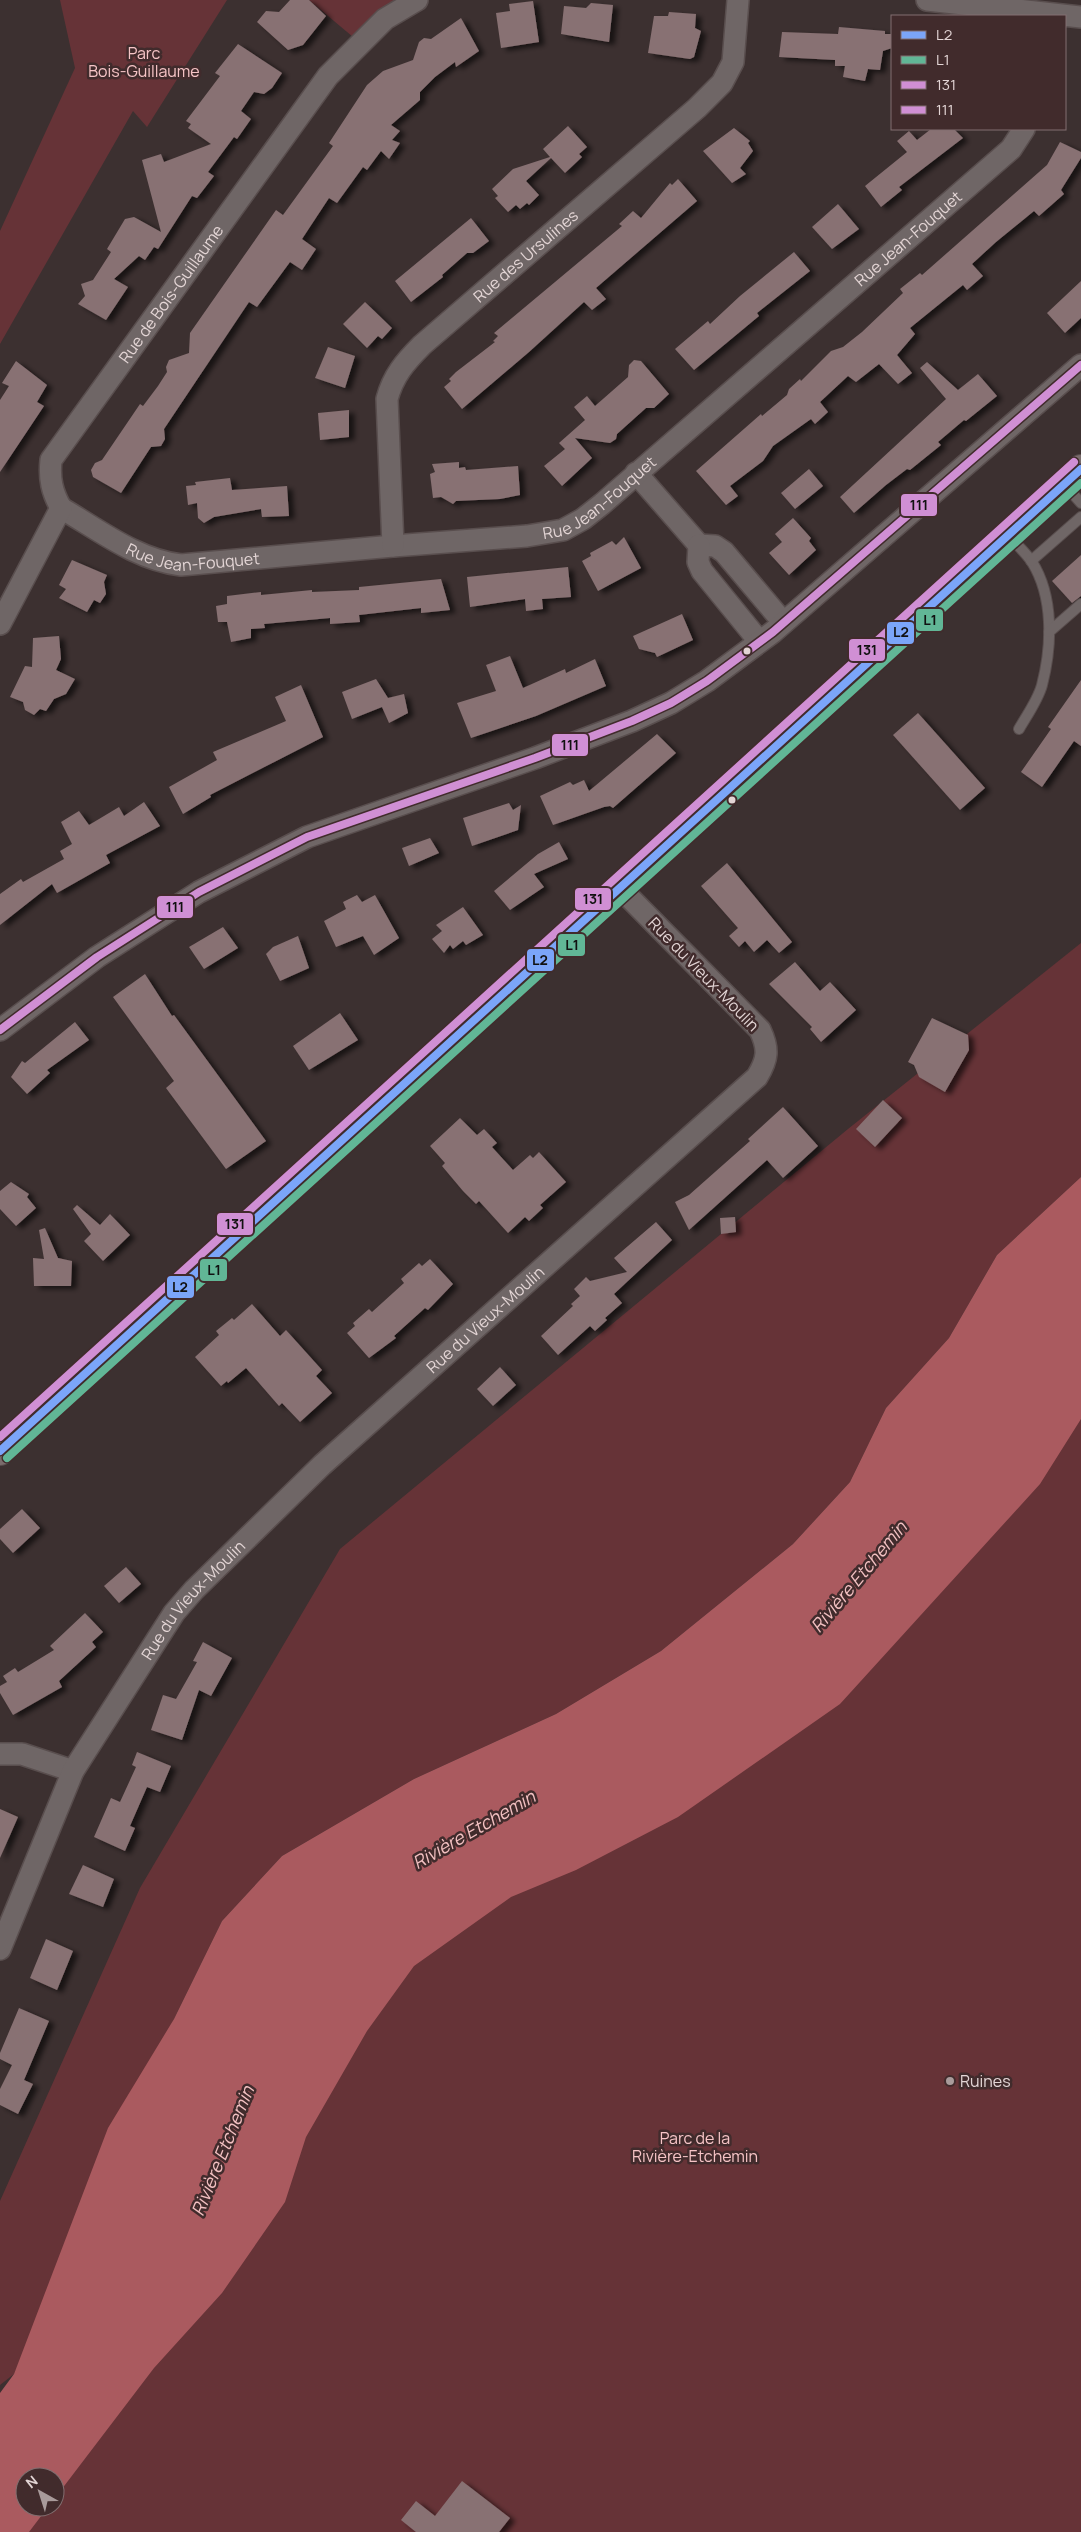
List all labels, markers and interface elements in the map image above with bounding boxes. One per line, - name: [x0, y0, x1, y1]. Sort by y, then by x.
- legend: [891, 15, 1066, 130]
- text: L2: [936, 24, 952, 45]
- park label: Parc Bois-Guillaume: [88, 42, 200, 82]
- text: L1: [936, 49, 950, 70]
- text: 131: [936, 74, 956, 95]
- text: 111: [936, 99, 954, 120]
- street label: Rue Jean-Fouquet: [850, 186, 966, 291]
- street label: Rue des Ursulines: [468, 204, 583, 307]
- street label: Rue de Bois-Guillaume: [114, 220, 228, 367]
- street label: Rue Jean-Fouquet: [541, 451, 661, 544]
- line badge: 111: [900, 493, 938, 517]
- text: 111: [910, 495, 928, 514]
- street label: Rue Jean-Fouquet: [123, 538, 261, 576]
- line badge: L1: [915, 608, 944, 632]
- text: L1: [923, 610, 937, 629]
- line badge: L2: [886, 621, 915, 645]
- text: L2: [893, 622, 909, 641]
- line badge: 131: [848, 638, 886, 662]
- text: 131: [857, 640, 877, 659]
- unlabelled marker: [742, 646, 752, 656]
- line badge: 111: [551, 733, 589, 757]
- text: 111: [561, 735, 579, 754]
- unlabelled marker: [727, 795, 737, 805]
- line badge: 131: [574, 887, 612, 911]
- text: 131: [583, 889, 603, 908]
- line badge: 111: [156, 895, 194, 919]
- text: 111: [166, 897, 184, 916]
- street label: Rue du Vieux-Moulin: [644, 912, 764, 1036]
- line badge: L1: [557, 933, 586, 957]
- text: L1: [565, 935, 579, 954]
- line badge: L2: [526, 948, 555, 972]
- text: L2: [532, 950, 548, 969]
- line badge: 131: [216, 1212, 254, 1236]
- text: 131: [225, 1214, 245, 1233]
- line badge: L1: [199, 1258, 228, 1282]
- text: L1: [207, 1260, 221, 1279]
- street label: Rue du Vieux-Moulin: [422, 1261, 549, 1378]
- line badge: L2: [166, 1275, 195, 1299]
- text: L2: [172, 1277, 188, 1296]
- water label: Rivière Etchemin: [805, 1515, 913, 1637]
- street label: Rue du Vieux-Moulin: [136, 1535, 250, 1664]
- water label: Rivière Etchemin: [408, 1784, 540, 1874]
- place label: Ruines: [960, 2070, 1011, 2092]
- marker: Ruines: [944, 2075, 956, 2087]
- water label: Rivière Etchemin: [185, 2081, 260, 2219]
- park label: Parc de la Rivière-Etchemin: [632, 2127, 758, 2167]
- north arrow: [15, 2467, 65, 2517]
- text: N: [22, 2471, 41, 2492]

